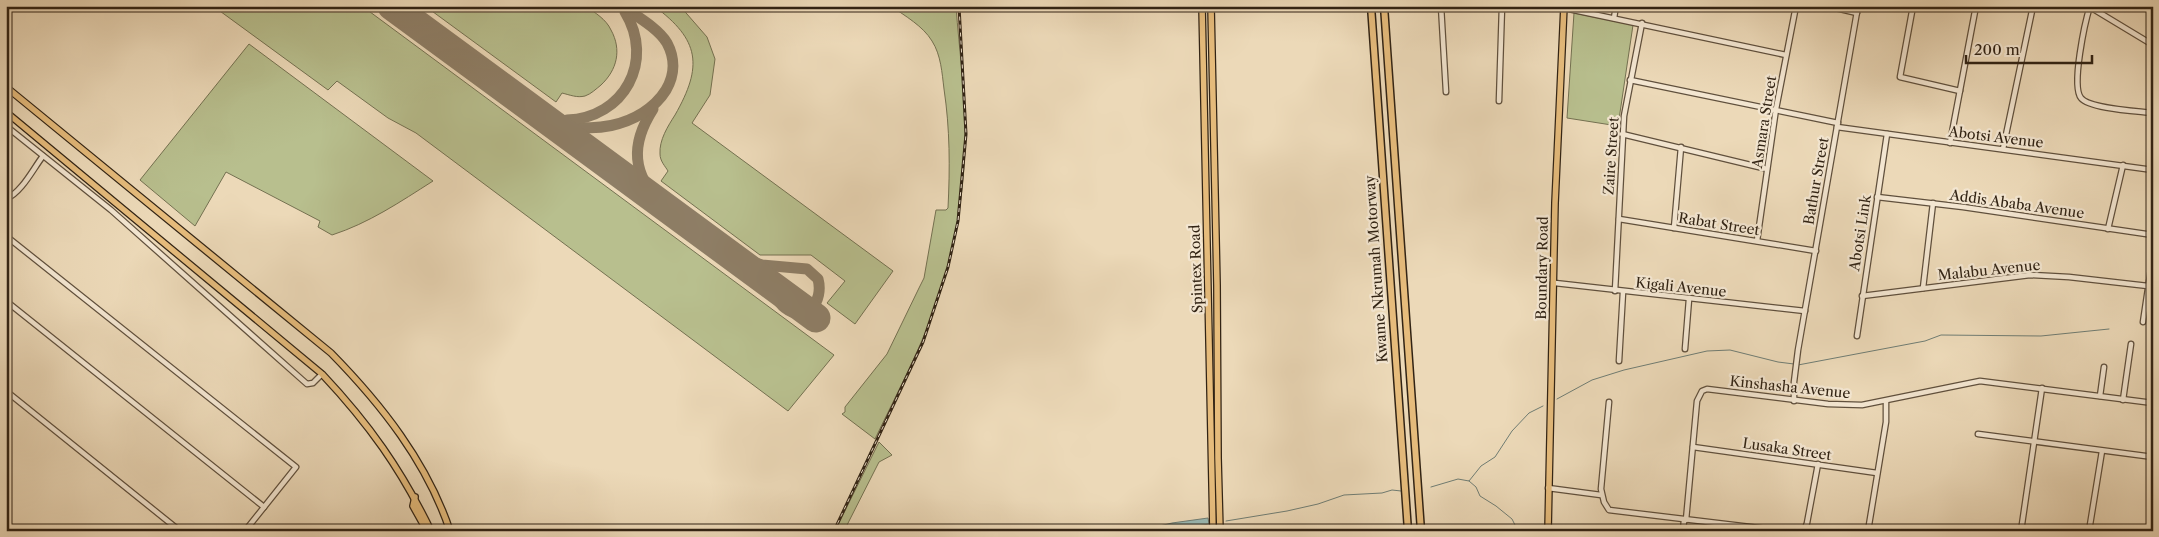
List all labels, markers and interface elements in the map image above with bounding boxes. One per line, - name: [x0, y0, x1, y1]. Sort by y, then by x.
- scale bar: [1966, 32, 2093, 64]
- text: 200 m: [1974, 40, 2020, 59]
- street label: Asmara Street: [1748, 74, 1780, 171]
- street label: Zaire Street: [1599, 116, 1623, 196]
- street label: Abotsi Avenue: [1946, 122, 2045, 152]
- street label: Bathur Street: [1799, 136, 1833, 226]
- street label: Kwame Nkrumah Motorway: [1360, 175, 1392, 363]
- street label: Addis Ababa Avenue: [1948, 186, 2086, 222]
- street label: Abotsi Link: [1845, 193, 1875, 273]
- street label: Rabat Street: [1677, 209, 1761, 239]
- street label: Boundary Road: [1532, 216, 1552, 320]
- street label: Spintex Road: [1185, 224, 1207, 314]
- street label: Malabu Avenue: [1937, 256, 2041, 284]
- street label: Kigali Avenue: [1635, 273, 1727, 301]
- street label: Kinshasha Avenue: [1729, 372, 1851, 402]
- street label: Lusaka Street: [1741, 434, 1833, 464]

